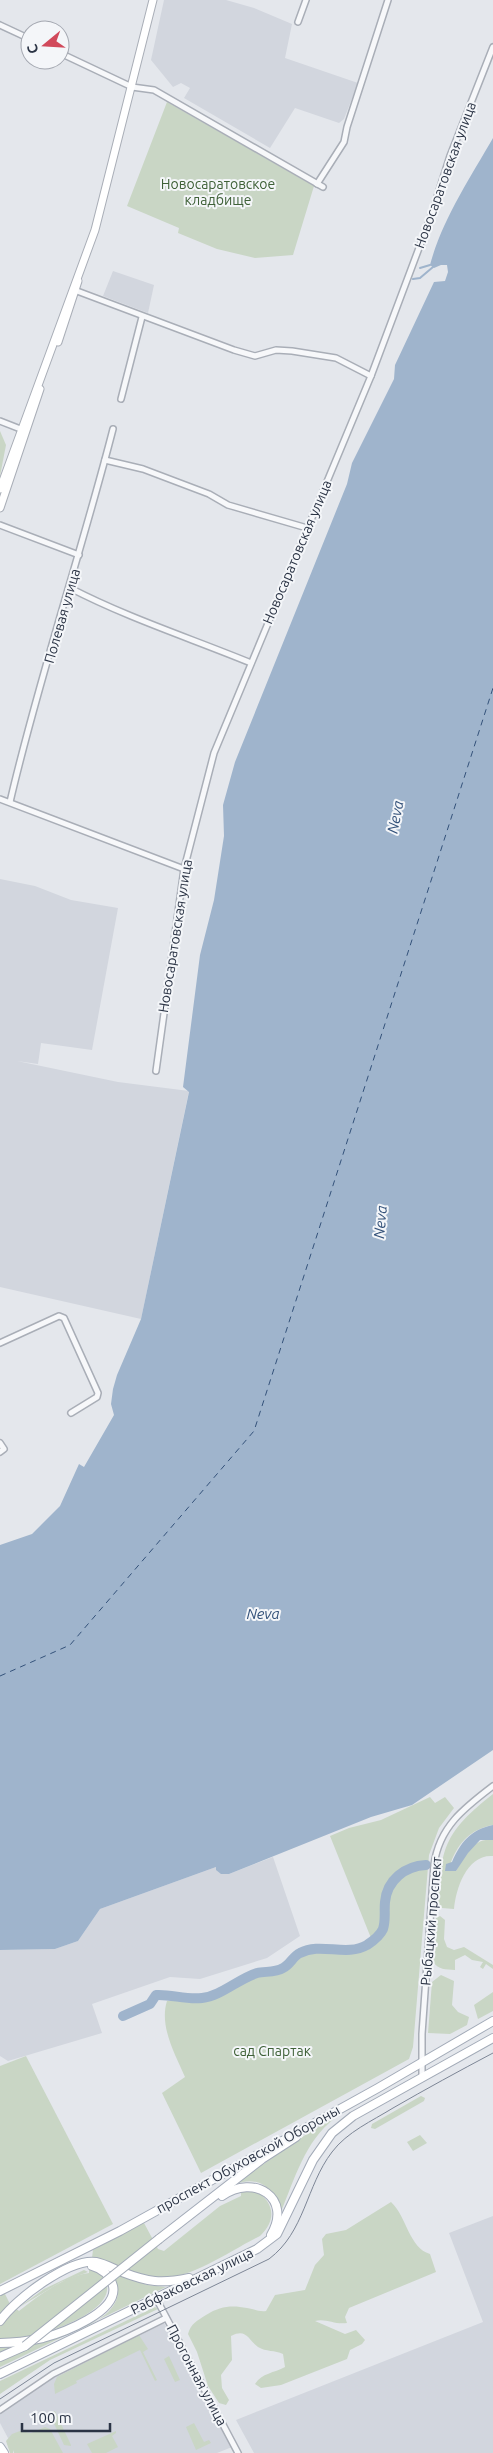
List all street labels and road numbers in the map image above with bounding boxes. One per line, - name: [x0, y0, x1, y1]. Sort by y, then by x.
- street label: Новосаратовская улица: [411, 99, 479, 251]
- street label: Новосаратовская улица: [259, 478, 335, 626]
- street label: Полевая улица: [41, 567, 83, 665]
- street label: Новосаратовская улица: [155, 858, 195, 1014]
- street label: Рыбацкий проспект: [417, 1856, 445, 1986]
- street label: проспект Обуховской Обороны: [153, 2102, 343, 2216]
- street label: Рабфаковская улица: [128, 2244, 256, 2318]
- street label: Прогонная улица: [164, 2322, 230, 2428]

